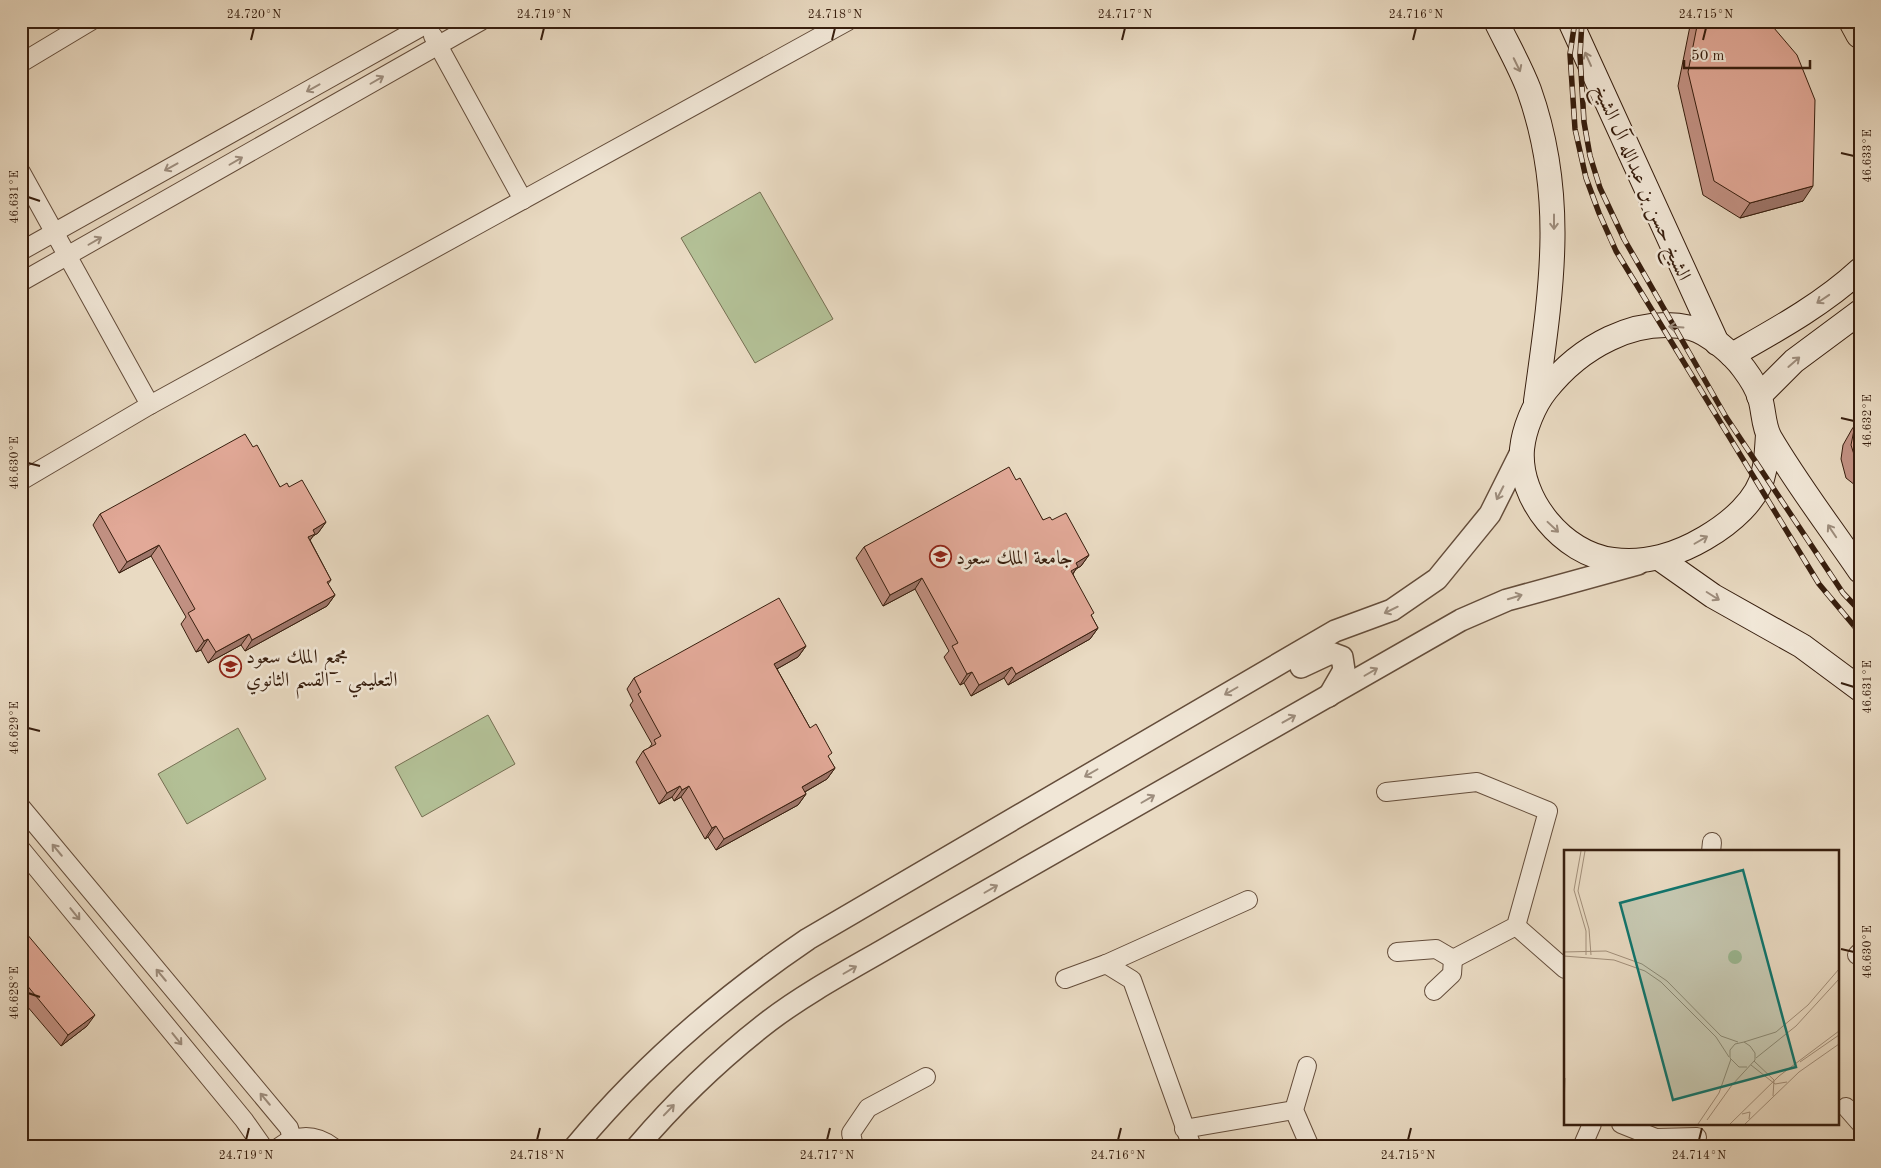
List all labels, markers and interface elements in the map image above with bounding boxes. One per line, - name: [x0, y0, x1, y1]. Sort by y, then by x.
- text: 24.715°N: [1679, 8, 1733, 21]
- text: 24.720°N: [227, 9, 281, 21]
- text: 24.719°N: [517, 9, 571, 21]
- text: 24.718°N: [808, 9, 862, 21]
- text: 24.717°N: [1098, 9, 1152, 21]
- text: 24.716°N: [1389, 9, 1443, 21]
- scale bar: [1684, 38, 1810, 70]
- text: 50 m: [1691, 49, 1725, 64]
- one-way arrow: [1582, 52, 1592, 67]
- one-way arrow: [1513, 57, 1522, 72]
- one-way arrow: [369, 75, 383, 85]
- street label: الشيخ حسن بن عبدالله آل الشيخ: [1583, 80, 1697, 286]
- one-way arrow: [305, 83, 320, 93]
- text: 46.633°E: [1862, 129, 1874, 183]
- one-way arrow: [228, 155, 242, 165]
- one-way arrow: [164, 163, 179, 173]
- text: 46.631°E: [9, 170, 21, 224]
- one-way arrow: [1549, 214, 1559, 230]
- one-way arrow: [87, 236, 101, 246]
- one-way arrow: [1816, 294, 1830, 304]
- one-way arrow: [1668, 322, 1684, 331]
- one-way arrow: [1788, 356, 1801, 368]
- text: 46.632°E: [1862, 394, 1874, 448]
- text: 46.630°E: [9, 436, 21, 490]
- one-way arrow: [1495, 485, 1504, 500]
- one-way arrow: [1547, 521, 1560, 533]
- one-way arrow: [1827, 524, 1837, 538]
- one-way arrow: [1694, 534, 1708, 544]
- school or university icon: جامعة الملك سعود: [928, 545, 952, 569]
- place label: جامعة الملك سعود: [956, 549, 1073, 570]
- one-way arrow: [1706, 590, 1720, 601]
- one-way arrow: [1507, 592, 1523, 602]
- one-way arrow: [1384, 605, 1399, 615]
- place label: مجمع الملك سعود التعليمي - القسم الثانوي: [246, 648, 398, 699]
- school or university icon: مجمع الملك سعود التعليمي - القسم الثانوي: [218, 655, 242, 679]
- text: 46.631°E: [1862, 660, 1874, 714]
- one-way arrow: [1364, 666, 1378, 676]
- one-way arrow: [1225, 687, 1239, 697]
- text: 46.629°E: [9, 701, 21, 755]
- one-way arrow: [1281, 714, 1296, 724]
- one-way arrow: [1084, 768, 1099, 778]
- one-way arrow: [1140, 794, 1154, 804]
- one-way arrow: [51, 844, 62, 857]
- inset map: [1564, 850, 1838, 1126]
- one-way arrow: [984, 883, 998, 893]
- one-way arrow: [69, 907, 80, 920]
- text: 46.630°E: [1862, 925, 1874, 979]
- one-way arrow: [843, 964, 857, 974]
- text: 46.628°E: [9, 966, 21, 1020]
- one-way arrow: [155, 968, 166, 981]
- one-way arrow: [172, 1033, 183, 1046]
- one-way arrow: [259, 1093, 271, 1106]
- one-way arrow: [663, 1104, 675, 1116]
- text: 24.715°N: [1381, 1149, 1435, 1162]
- text: 24.719°N: [219, 1150, 273, 1162]
- text: 24.718°N: [510, 1150, 564, 1162]
- text: 24.717°N: [800, 1150, 854, 1162]
- text: 24.716°N: [1091, 1150, 1145, 1162]
- text: 24.714°N: [1672, 1150, 1726, 1162]

